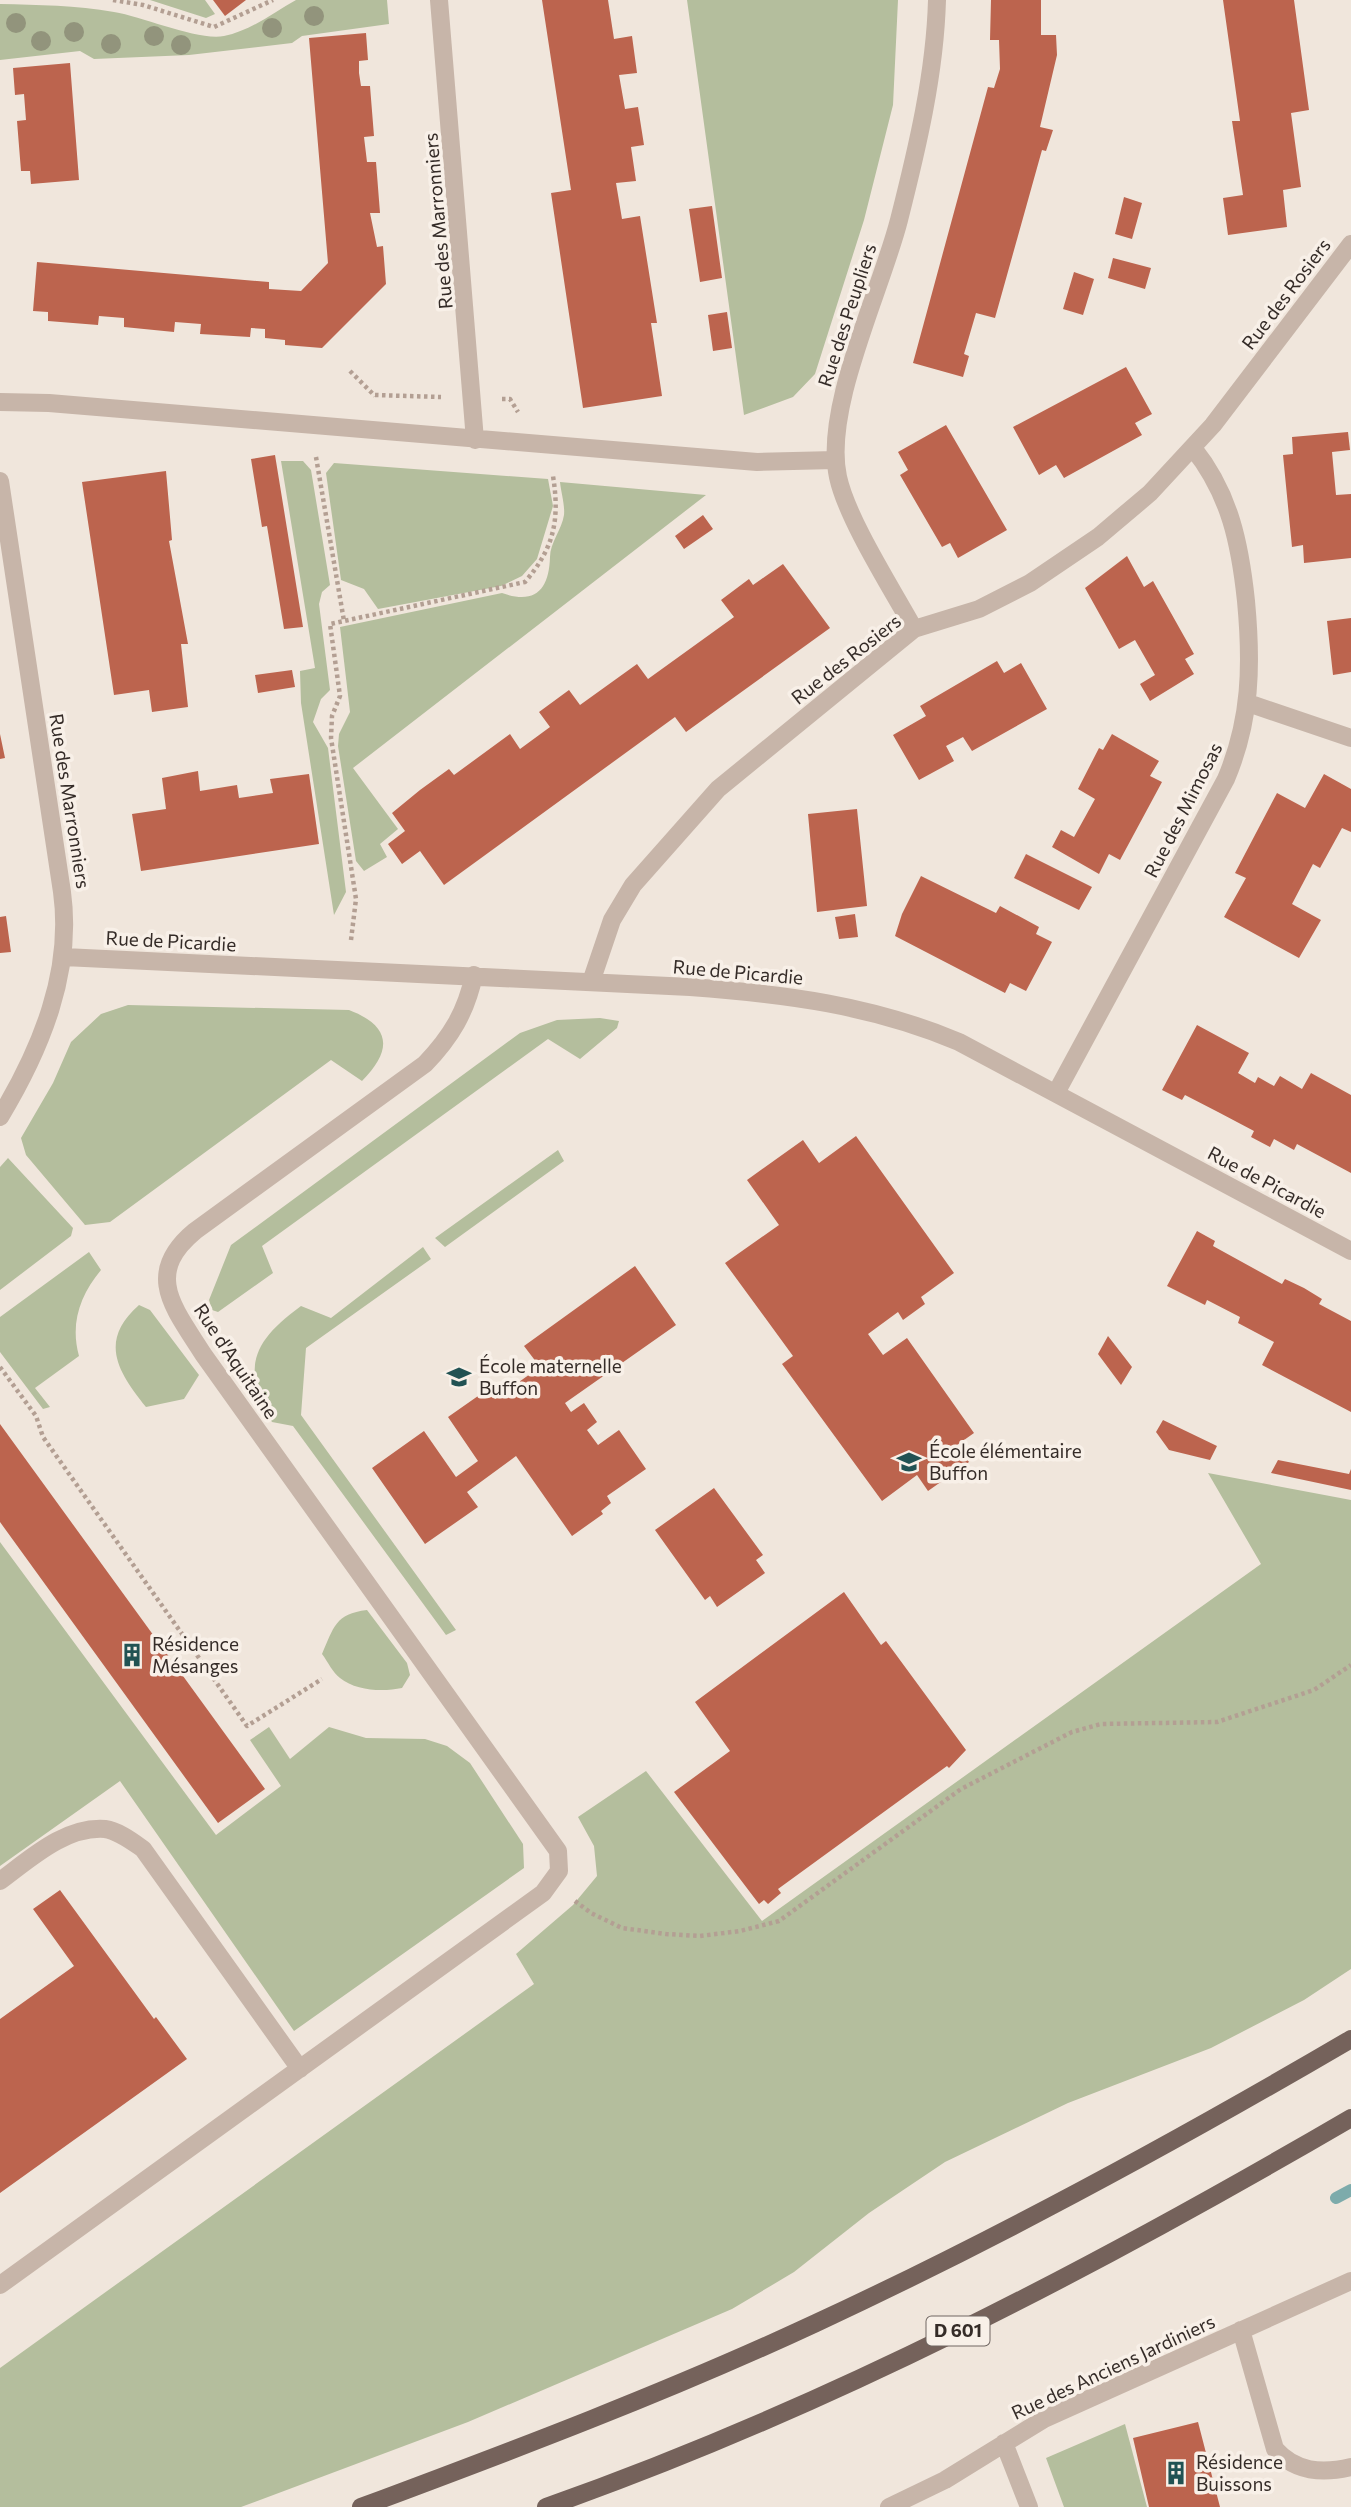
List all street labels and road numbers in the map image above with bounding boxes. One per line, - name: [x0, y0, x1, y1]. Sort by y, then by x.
- street label: Rue des Marronniers: [418, 132, 457, 310]
- street label: Rue des Rosiers: [1236, 234, 1335, 354]
- street label: Rue des Peupliers: [813, 240, 881, 389]
- street label: Rue des Rosiers: [786, 609, 905, 709]
- street label: Rue des Marronniers: [45, 712, 96, 890]
- street label: Rue des Mimosas: [1139, 739, 1226, 881]
- street label: Rue de Picardie: [105, 926, 237, 955]
- street label: Rue de Picardie: [672, 954, 804, 989]
- street label: Rue de Picardie: [1204, 1141, 1330, 1222]
- street label: Rue d'Aquitaine: [190, 1299, 283, 1422]
- street label: Rue des Anciens Jardiniers: [1007, 2309, 1218, 2424]
- road number: D 601: [926, 2316, 990, 2346]

